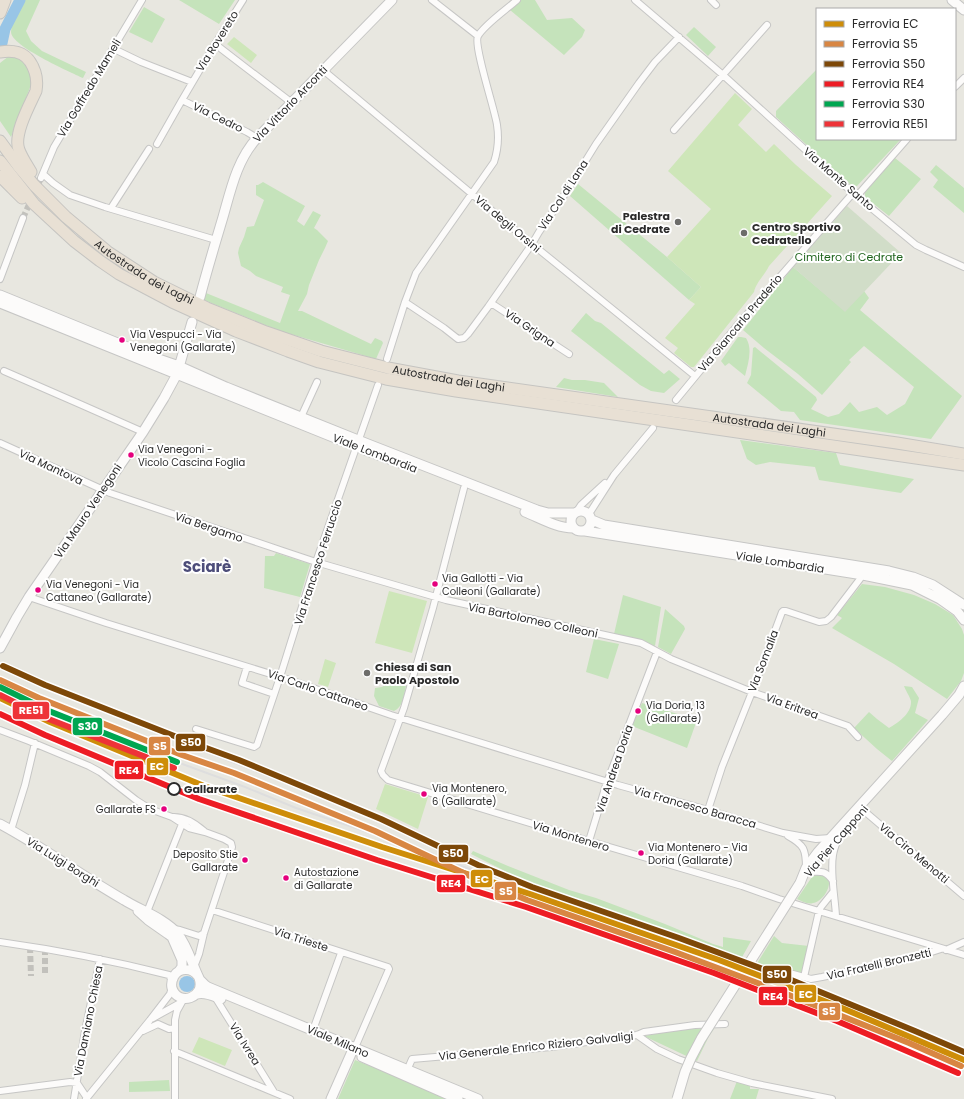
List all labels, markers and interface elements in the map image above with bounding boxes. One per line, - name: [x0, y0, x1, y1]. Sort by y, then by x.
- street label: Via Rovereto: [192, 7, 242, 75]
- legend: [816, 8, 956, 140]
- text: Ferrovia EC: [852, 15, 919, 32]
- text: Ferrovia S5: [852, 35, 918, 52]
- street label: Via Goffredo Mameli: [53, 36, 125, 140]
- text: Ferrovia S50: [852, 55, 925, 72]
- street label: Via Vittorio Arconti: [249, 62, 331, 146]
- text: Ferrovia RE4: [852, 75, 925, 92]
- text: Ferrovia S30: [852, 95, 925, 112]
- street label: Via Cedro: [190, 98, 246, 136]
- text: Ferrovia RE51: [852, 115, 928, 132]
- street label: Via Monte Santo: [800, 144, 878, 214]
- street label: Via Col di Lana: [534, 156, 592, 234]
- street label: Via degli Orsini: [472, 192, 545, 257]
- place label: Palestra di Cedrate: [611, 208, 670, 237]
- marker: Palestra di Cedrate: [673, 217, 683, 227]
- place label: Centro Sportivo Cedratello: [752, 219, 841, 248]
- marker: Centro Sportivo Cedratello: [739, 228, 749, 238]
- street label: Autostrada dei Laghi: [91, 236, 197, 308]
- park label: Cimitero di Cedrate: [795, 249, 903, 265]
- street label: Via Giancarlo Praderio: [694, 271, 786, 375]
- street label: Via Grigna: [502, 305, 558, 351]
- place label: Via Vespucci - Via Venegoni (Gallarate): [130, 327, 236, 355]
- marker: Via Vespucci - Via Venegoni (Gallarate): [117, 335, 127, 345]
- street label: Autostrada dei Laghi: [391, 361, 506, 396]
- street label: Autostrada dei Laghi: [712, 409, 827, 441]
- street label: Viale Lombardia: [330, 429, 420, 477]
- place label: Via Venegoni - Vicolo Cascina Foglia: [138, 442, 245, 470]
- street label: Via Mantova: [16, 445, 86, 489]
- marker: Via Venegoni - Vicolo Cascina Foglia: [126, 450, 136, 460]
- street label: Via Mauro Venegoni: [50, 460, 126, 561]
- street label: Via Francesco Ferruccio: [290, 497, 346, 627]
- street label: Via Bergamo: [173, 508, 245, 546]
- street label: Viale Lombardia: [734, 547, 826, 577]
- district label: Sciarè: [183, 556, 231, 577]
- place label: Via Gallotti - Via Colleoni (Gallarate): [442, 571, 541, 599]
- place label: Via Venegoni - Via Cattaneo (Gallarate): [46, 577, 152, 605]
- marker: Via Gallotti - Via Colleoni (Gallarate): [430, 579, 440, 589]
- marker: Via Venegoni - Via Cattaneo (Gallarate): [33, 585, 43, 595]
- street label: Via Bartolomeo Colleoni: [467, 598, 600, 642]
- street label: Via Somalia: [744, 627, 782, 695]
- place label: Chiesa di San Paolo Apostolo: [375, 659, 459, 688]
- street label: Via Carlo Cattaneo: [266, 665, 370, 715]
- marker: Chiesa di San Paolo Apostolo: [362, 668, 372, 678]
- street label: Via Eritrea: [763, 689, 821, 723]
- place label: Via Doria, 13 (Gallarate): [646, 698, 705, 726]
- line badge: RE51: [12, 701, 50, 720]
- text: RE51: [19, 702, 43, 718]
- marker: Via Doria, 13 (Gallarate): [633, 706, 643, 716]
- line badge: S30: [72, 717, 103, 736]
- text: S30: [78, 718, 98, 734]
- street label: Via Andrea Doria: [591, 723, 637, 815]
- line badge: S50: [175, 733, 206, 752]
- text: S50: [180, 734, 202, 750]
- line badge: S5: [148, 736, 171, 756]
- text: S5: [153, 738, 167, 754]
- line badge: EC: [146, 757, 169, 776]
- text: EC: [150, 758, 164, 774]
- line badge: RE4: [114, 760, 144, 780]
- text: RE4: [119, 762, 140, 778]
- place label: Gallarate: [184, 781, 237, 797]
- place label: Via Montenero, 6 (Gallarate): [432, 781, 507, 809]
- marker: Gallarate: [167, 782, 181, 796]
- street label: Via Francesco Baracca: [632, 782, 758, 832]
- marker: Via Montenero, 6 (Gallarate): [419, 789, 429, 799]
- street label: Via Pier Capponi: [800, 801, 872, 881]
- place label: Gallarate FS: [96, 802, 156, 817]
- marker: Gallarate FS: [159, 804, 169, 814]
- street label: Via Montenero: [530, 817, 612, 855]
- street label: Via Ciro Menotti: [876, 819, 953, 887]
- street label: Via Luigi Borghi: [23, 833, 103, 891]
- place label: Via Montenero - Via Doria (Gallarate): [648, 840, 747, 868]
- line badge: S50: [438, 844, 469, 863]
- text: S50: [442, 845, 464, 861]
- place label: Deposito Stie Gallarate: [173, 847, 238, 875]
- marker: Via Montenero - Via Doria (Gallarate): [636, 848, 646, 858]
- marker: Deposito Stie Gallarate: [240, 855, 250, 865]
- place label: Autostazione di Gallarate: [294, 865, 359, 893]
- line badge: EC: [470, 869, 493, 888]
- text: EC: [475, 871, 489, 887]
- marker: Autostazione di Gallarate: [281, 873, 291, 883]
- line badge: RE4: [436, 874, 466, 893]
- text: RE4: [441, 875, 462, 891]
- line badge: S5: [494, 881, 517, 901]
- text: S5: [499, 883, 513, 899]
- street label: Via Trieste: [272, 923, 331, 955]
- street label: Via Fratelli Bronzetti: [825, 944, 933, 984]
- street label: Via Damiano Chiesa: [69, 964, 107, 1078]
- line badge: S50: [762, 965, 792, 984]
- text: S50: [766, 966, 788, 982]
- line badge: EC: [794, 984, 817, 1003]
- line badge: RE4: [758, 986, 788, 1006]
- text: EC: [799, 986, 813, 1002]
- text: RE4: [763, 988, 784, 1004]
- line badge: S5: [818, 1002, 841, 1021]
- text: S5: [822, 1003, 836, 1019]
- street label: Via Ivrea: [226, 1020, 264, 1068]
- street label: Viale Milano: [304, 1021, 372, 1061]
- street label: Via Generale Enrico Riziero Galvaligi: [438, 1028, 634, 1064]

